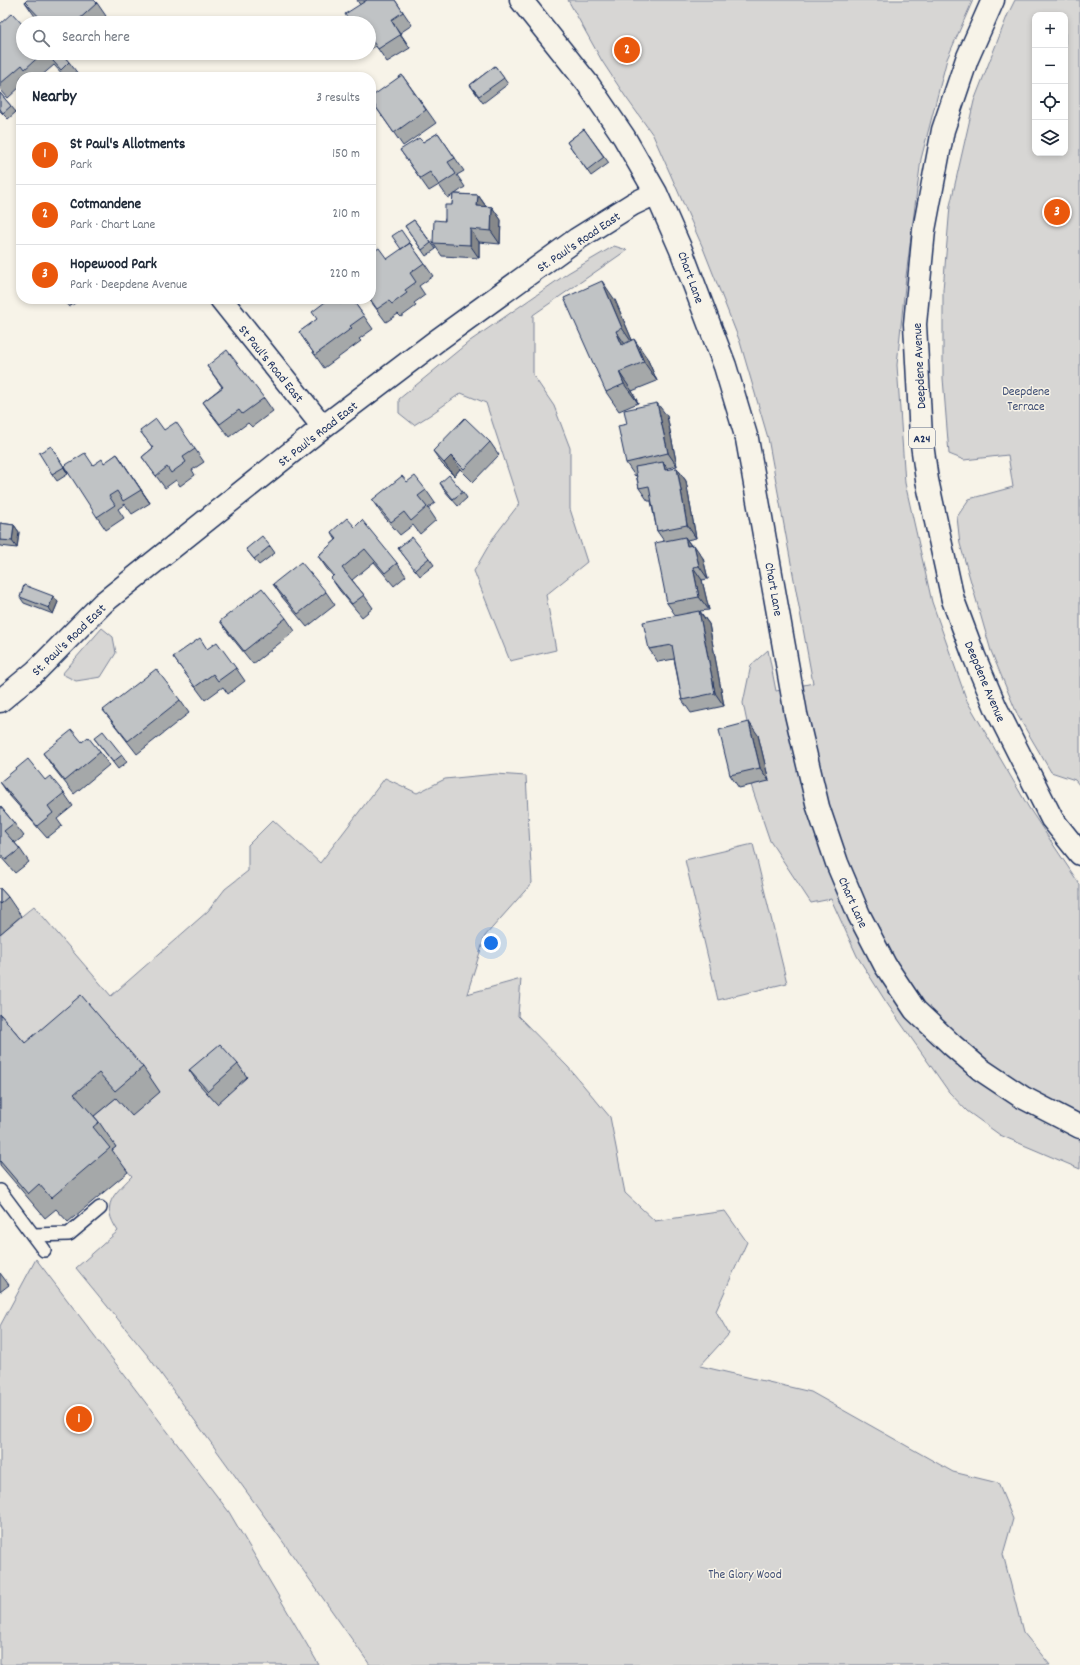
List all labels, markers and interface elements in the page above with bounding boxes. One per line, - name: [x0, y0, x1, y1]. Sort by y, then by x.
- map controls: [1032, 12, 1068, 156]
- button: +: [1032, 12, 1068, 48]
- search box: [16, 16, 376, 60]
- icon: search: [30, 27, 52, 49]
- text: Search here: [62, 27, 130, 49]
- pin: 2: [614, 35, 640, 65]
- button: −: [1032, 48, 1068, 84]
- button: locate: [1032, 84, 1068, 120]
- text: Nearby: [32, 86, 76, 110]
- text: 3 results: [316, 89, 360, 108]
- button: layers: [1032, 120, 1068, 156]
- text: St Paul's Allotments: [70, 134, 185, 156]
- text: 1: [44, 145, 46, 164]
- text: 150 m: [332, 145, 360, 164]
- text: Park: [70, 156, 92, 175]
- text: Cotmandene: [70, 194, 141, 216]
- pin: 3: [1044, 197, 1070, 227]
- text: 2: [42, 205, 48, 224]
- text: 210 m: [332, 205, 360, 224]
- street label: St. Paul's Road East: [534, 208, 625, 278]
- text: Park · Chart Lane: [70, 216, 155, 235]
- street label: Chart Lane: [671, 249, 708, 307]
- text: Hopewood Park: [70, 254, 157, 276]
- text: 3: [42, 265, 48, 284]
- text: 220 m: [330, 265, 360, 284]
- text: Park · Deepdene Avenue: [70, 276, 187, 295]
- street label: St Paul's Road East: [233, 322, 307, 408]
- street label: Deepdene Avenue: [909, 322, 932, 409]
- park label: Deepdene Terrace: [1002, 383, 1050, 417]
- street label: St. Paul's Road East: [274, 398, 363, 472]
- road number: A24: [909, 428, 935, 448]
- street label: Chart Lane: [758, 561, 787, 618]
- street label: St. Paul's Road East: [28, 600, 111, 681]
- street label: Deepdene Avenue: [958, 639, 1009, 726]
- street label: Chart Lane: [832, 874, 872, 932]
- your location: [481, 933, 501, 953]
- pin: 1: [66, 1404, 92, 1434]
- park label: The Glory Wood: [708, 1566, 782, 1585]

